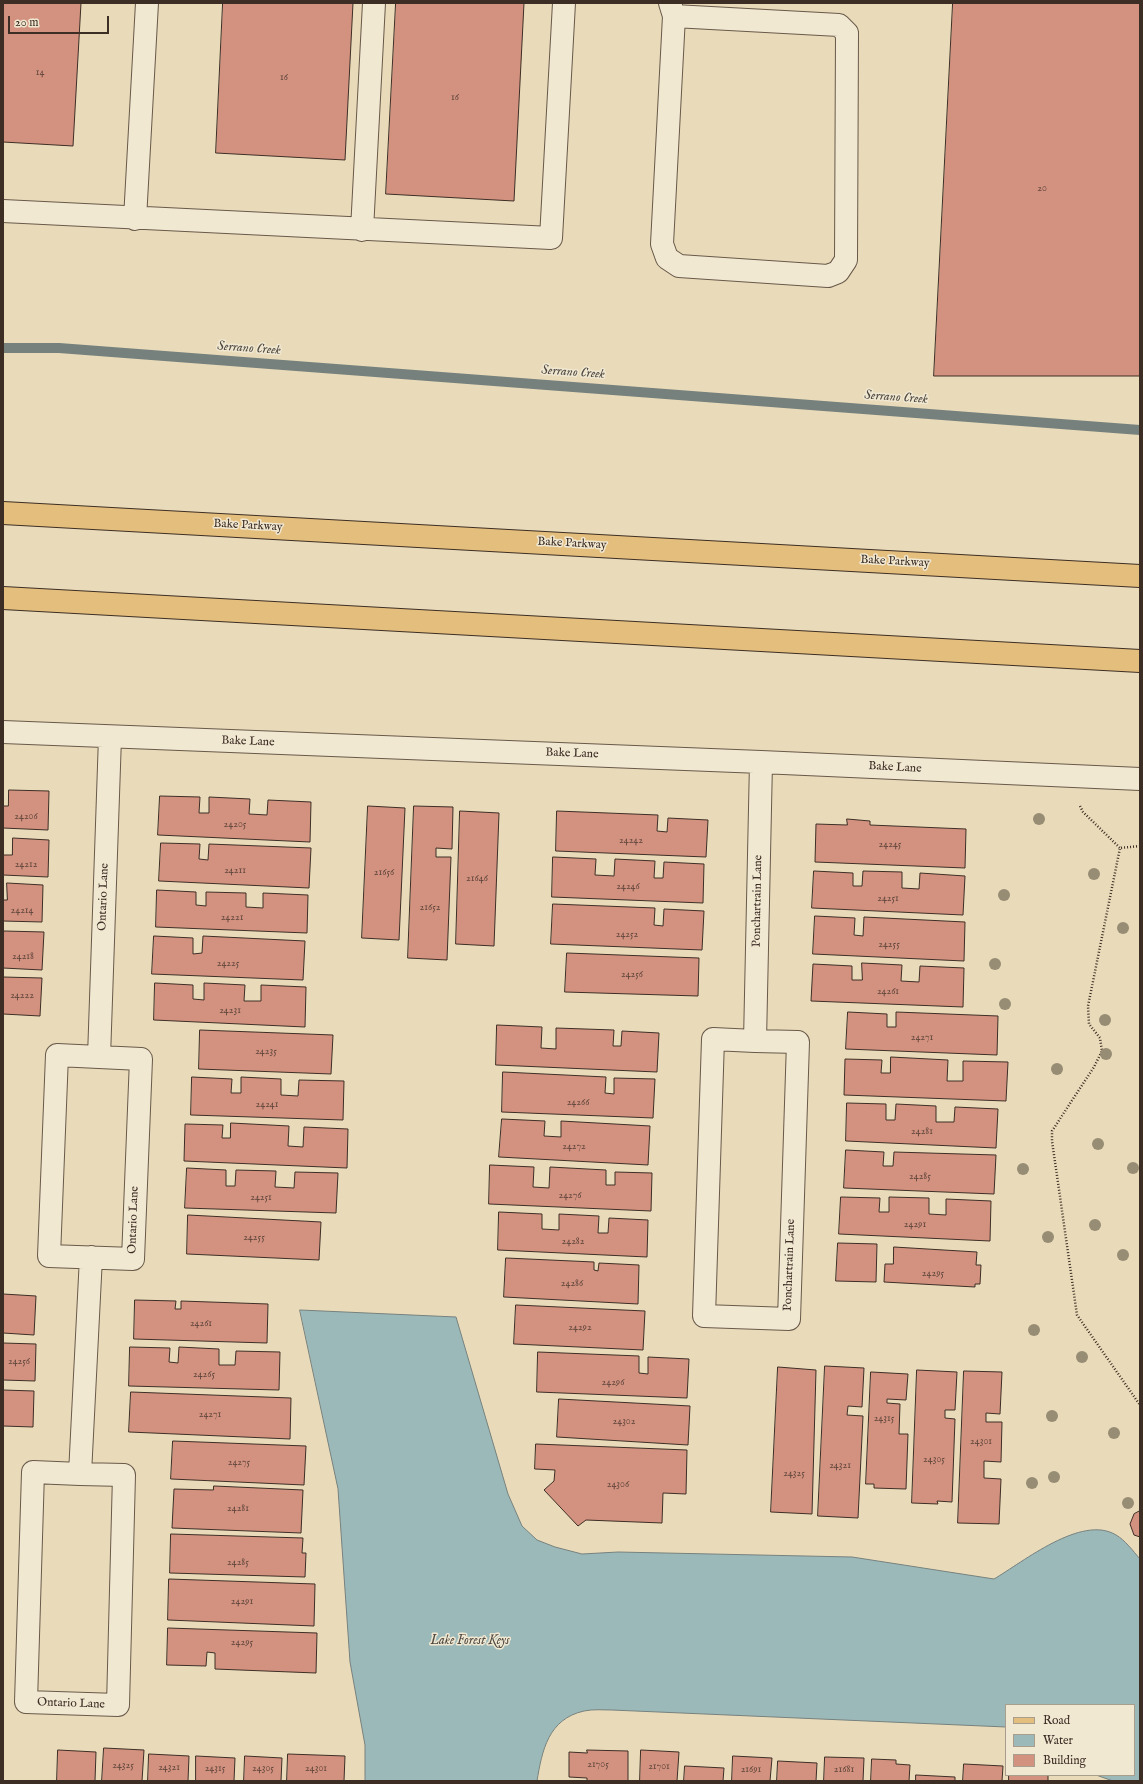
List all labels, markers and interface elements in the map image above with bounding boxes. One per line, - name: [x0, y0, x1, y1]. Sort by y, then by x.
- scale bar: [10, 8, 111, 34]
- text: 20 m: [15, 15, 38, 30]
- house number: 14: [36, 67, 44, 79]
- house number: 16: [280, 72, 288, 84]
- house number: 16: [451, 92, 459, 104]
- house number: 20: [1037, 183, 1047, 195]
- water label: Serrano Creek: [217, 339, 281, 359]
- water label: Serrano Creek: [541, 363, 605, 383]
- water label: Serrano Creek: [864, 388, 928, 408]
- street label: Bake Parkway: [213, 517, 283, 535]
- street label: Bake Parkway: [537, 535, 607, 553]
- street label: Bake Parkway: [860, 553, 930, 571]
- street label: Bake Lane: [221, 734, 275, 750]
- street label: Bake Lane: [545, 746, 599, 762]
- street label: Bake Lane: [868, 759, 922, 777]
- house number: 24206: [14, 811, 38, 823]
- house number: 24205: [224, 819, 246, 831]
- house number: 24242: [619, 835, 643, 847]
- house number: 24245: [879, 839, 901, 851]
- street label: Ponchartrain Lane: [750, 855, 766, 947]
- house number: 24212: [15, 859, 37, 871]
- street label: Ontario Lane: [96, 863, 112, 931]
- house number: 24211: [224, 865, 246, 877]
- house number: 21656: [374, 867, 394, 879]
- house number: 21646: [466, 873, 488, 885]
- house number: 24246: [616, 881, 640, 893]
- house number: 24251: [877, 893, 899, 905]
- house number: 21652: [420, 902, 440, 914]
- house number: 24214: [11, 905, 33, 917]
- house number: 24221: [221, 912, 243, 924]
- house number: 24252: [616, 929, 638, 941]
- house number: 24255: [878, 939, 900, 951]
- house number: 24218: [12, 951, 34, 963]
- house number: 24225: [217, 958, 239, 970]
- house number: 24256: [621, 969, 643, 981]
- house number: 24261: [877, 986, 899, 998]
- house number: 24222: [10, 990, 34, 1002]
- house number: 24231: [219, 1005, 241, 1017]
- house number: 24271: [911, 1032, 933, 1044]
- house number: 24235: [255, 1046, 277, 1058]
- house number: 24266: [567, 1097, 589, 1109]
- house number: 24241: [256, 1099, 278, 1111]
- house number: 24281: [911, 1126, 933, 1138]
- house number: 24272: [562, 1141, 586, 1153]
- house number: 24285: [909, 1171, 931, 1183]
- street label: Ontario Lane: [126, 1186, 142, 1254]
- house number: 24276: [558, 1190, 582, 1202]
- house number: 24251: [250, 1192, 272, 1204]
- street label: Ponchartrain Lane: [781, 1219, 799, 1311]
- house number: 24291: [904, 1219, 926, 1231]
- house number: 24255: [243, 1232, 265, 1244]
- house number: 24282: [562, 1236, 584, 1248]
- house number: 24295: [922, 1268, 944, 1280]
- house number: 24286: [561, 1278, 583, 1290]
- house number: 24261: [190, 1318, 212, 1330]
- house number: 24292: [568, 1322, 592, 1334]
- house number: 24256: [8, 1356, 30, 1368]
- house number: 24265: [193, 1369, 215, 1381]
- house number: 24296: [602, 1377, 624, 1389]
- house number: 24271: [199, 1409, 221, 1421]
- house number: 24315: [874, 1413, 894, 1425]
- house number: 24302: [613, 1416, 635, 1428]
- house number: 24301: [970, 1436, 992, 1448]
- house number: 24305: [923, 1454, 945, 1466]
- house number: 24275: [228, 1457, 250, 1469]
- house number: 24321: [829, 1460, 851, 1472]
- house number: 24325: [783, 1468, 805, 1480]
- house number: 24306: [607, 1479, 629, 1491]
- house number: 24281: [227, 1503, 249, 1515]
- house number: 24285: [227, 1557, 249, 1569]
- house number: 24291: [231, 1596, 253, 1608]
- water label: Lake Forest Keys: [430, 1633, 510, 1649]
- house number: 24295: [231, 1637, 253, 1649]
- street label: Ontario Lane: [37, 1696, 105, 1712]
- legend: [1005, 1704, 1135, 1776]
- text: Road: [1043, 1713, 1070, 1728]
- text: Water: [1043, 1733, 1073, 1748]
- text: Building: [1043, 1753, 1086, 1768]
- house number: 21705: [587, 1759, 609, 1771]
- house number: 24325: [112, 1760, 134, 1772]
- house number: 21701: [648, 1761, 670, 1773]
- house number: 24321: [158, 1762, 180, 1774]
- house number: 24315: [205, 1763, 225, 1775]
- house number: 24305: [252, 1763, 274, 1775]
- house number: 24301: [305, 1763, 327, 1775]
- house number: 21691: [741, 1764, 761, 1776]
- house number: 21681: [834, 1764, 854, 1776]

